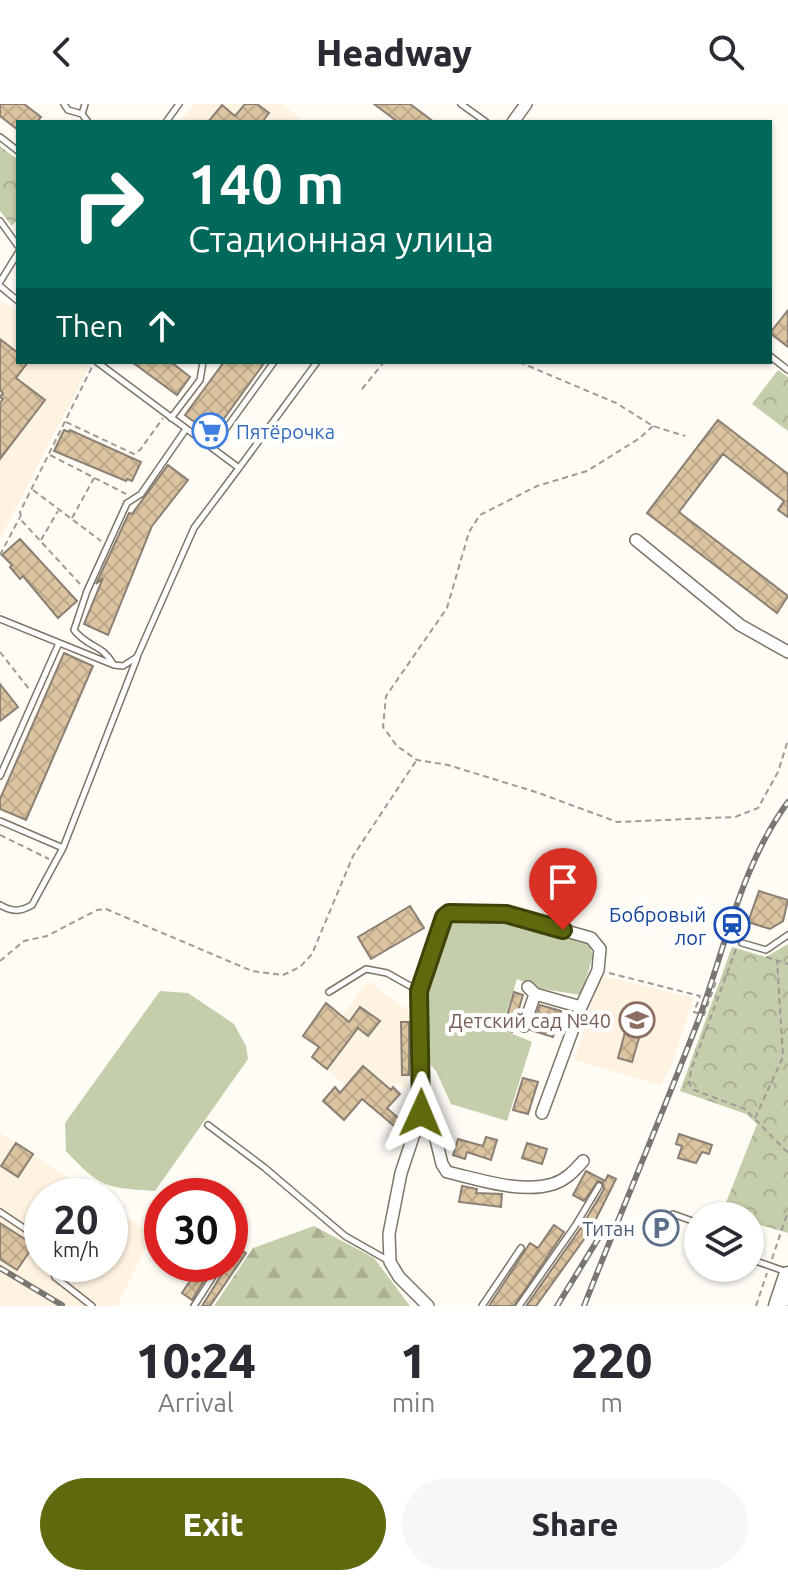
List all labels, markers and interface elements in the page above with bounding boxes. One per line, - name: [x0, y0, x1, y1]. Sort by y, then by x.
- icon: back: [40, 30, 84, 74]
- icon: search: [704, 30, 748, 74]
- text: Headway: [316, 32, 472, 73]
- icon: right: [56, 152, 160, 256]
- text: 140 m: [188, 152, 344, 215]
- text: Стадионная улица: [188, 218, 494, 259]
- icon: ahead: [140, 304, 184, 348]
- text: Then: [56, 309, 124, 343]
- supermarket icon: Пятёрочка: [191, 412, 229, 450]
- place label: Пятёрочка: [236, 420, 335, 443]
- pin: [529, 848, 597, 930]
- icon: arrive: [541, 860, 585, 904]
- place label: Бобровый лог: [609, 903, 706, 949]
- station icon: Бобровый лог: [713, 906, 751, 944]
- school or university icon: Детский сад №40: [618, 1001, 656, 1039]
- place label: Детский сад №40: [449, 1009, 611, 1032]
- position arrow: [379, 1071, 463, 1155]
- speed limit sign: 30: [144, 1178, 248, 1282]
- text: 20: [53, 1197, 99, 1242]
- map controls: [684, 1202, 764, 1282]
- button: layers: [684, 1202, 764, 1282]
- parking icon: Титан: [642, 1209, 680, 1247]
- place label: Титан: [582, 1217, 635, 1240]
- text: km/h: [53, 1238, 99, 1261]
- text: 10:24: [136, 1333, 256, 1387]
- text: 1: [400, 1333, 427, 1387]
- text: 220: [571, 1333, 652, 1387]
- text: Arrival: [158, 1388, 234, 1417]
- text: min: [392, 1388, 435, 1417]
- text: m: [600, 1388, 623, 1417]
- button: Exit: [40, 1478, 386, 1570]
- button: Share: [402, 1478, 748, 1570]

